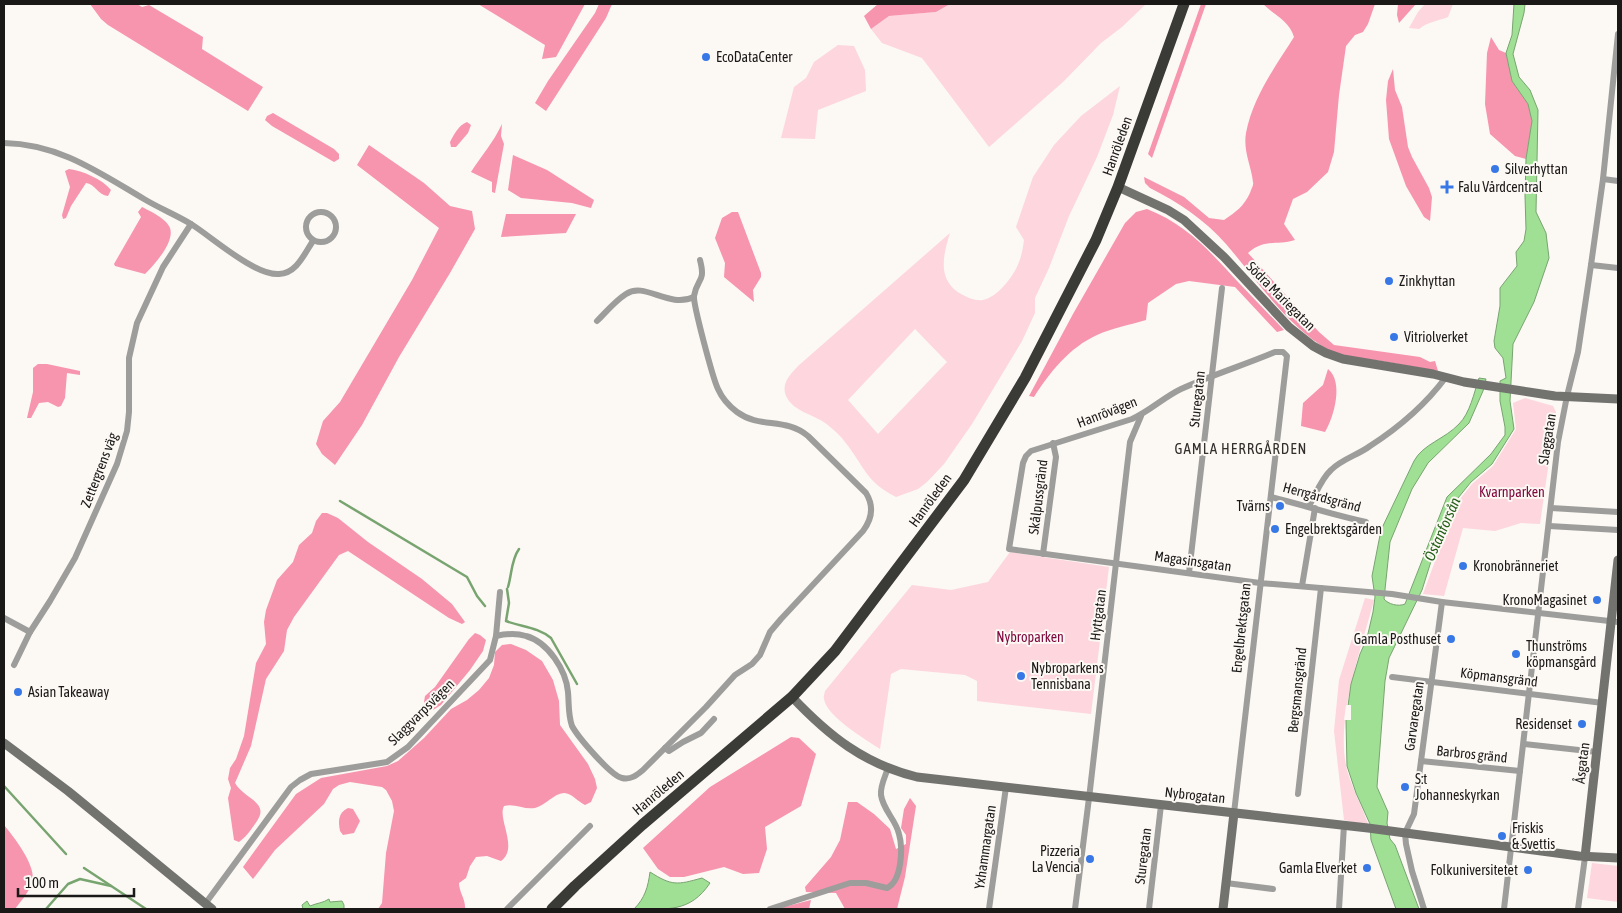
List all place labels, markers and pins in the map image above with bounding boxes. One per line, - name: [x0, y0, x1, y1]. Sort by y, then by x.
- place label: EcoDataCenter: [716, 49, 793, 65]
- marker: EcoDataCenter: [700, 51, 712, 63]
- place label: Silverhyttan: [1505, 161, 1568, 177]
- marker: Silverhyttan: [1489, 163, 1501, 175]
- place label: Falu Vårdcentral: [1458, 179, 1543, 195]
- marker: Falu Vårdcentral: [1440, 180, 1454, 194]
- place label: Zinkhyttan: [1399, 273, 1455, 289]
- marker: Zinkhyttan: [1383, 275, 1395, 287]
- place label: Vitriolverket: [1404, 329, 1468, 345]
- marker: Vitriolverket: [1388, 331, 1400, 343]
- place label: Tvärns: [1236, 498, 1270, 514]
- marker: Tvärns: [1274, 500, 1286, 512]
- place label: Engelbrektsgården: [1285, 521, 1382, 537]
- marker: Engelbrektsgården: [1269, 523, 1281, 535]
- place label: Kronobränneriet: [1473, 558, 1559, 574]
- marker: Kronobränneriet: [1457, 560, 1469, 572]
- place label: KronoMagasinet: [1503, 592, 1587, 608]
- marker: KronoMagasinet: [1591, 594, 1603, 606]
- place label: Gamla Posthuset: [1354, 631, 1441, 647]
- marker: Gamla Posthuset: [1445, 633, 1457, 645]
- place label: Thunströms köpmansgård: [1526, 638, 1596, 670]
- marker: Thunströms köpmansgård: [1510, 648, 1522, 660]
- place label: Nybroparkens Tennisbana: [1031, 660, 1104, 692]
- marker: Nybroparkens Tennisbana: [1015, 670, 1027, 682]
- place label: Asian Takeaway: [28, 684, 109, 700]
- marker: Asian Takeaway: [12, 686, 24, 698]
- place label: Residenset: [1515, 716, 1572, 732]
- marker: Residenset: [1576, 718, 1588, 730]
- place label: S:t Johanneskyrkan: [1415, 771, 1500, 803]
- marker: S:t Johanneskyrkan: [1399, 781, 1411, 793]
- place label: Friskis & Svettis: [1512, 820, 1555, 852]
- marker: Friskis & Svettis: [1496, 830, 1508, 842]
- place label: Pizzeria La Vencia: [1032, 843, 1080, 875]
- marker: Pizzeria La Vencia: [1084, 853, 1096, 865]
- place label: Gamla Elverket: [1279, 860, 1357, 876]
- marker: Gamla Elverket: [1361, 862, 1373, 874]
- place label: Folkuniversitetet: [1431, 862, 1518, 878]
- marker: Folkuniversitetet: [1522, 864, 1534, 876]

